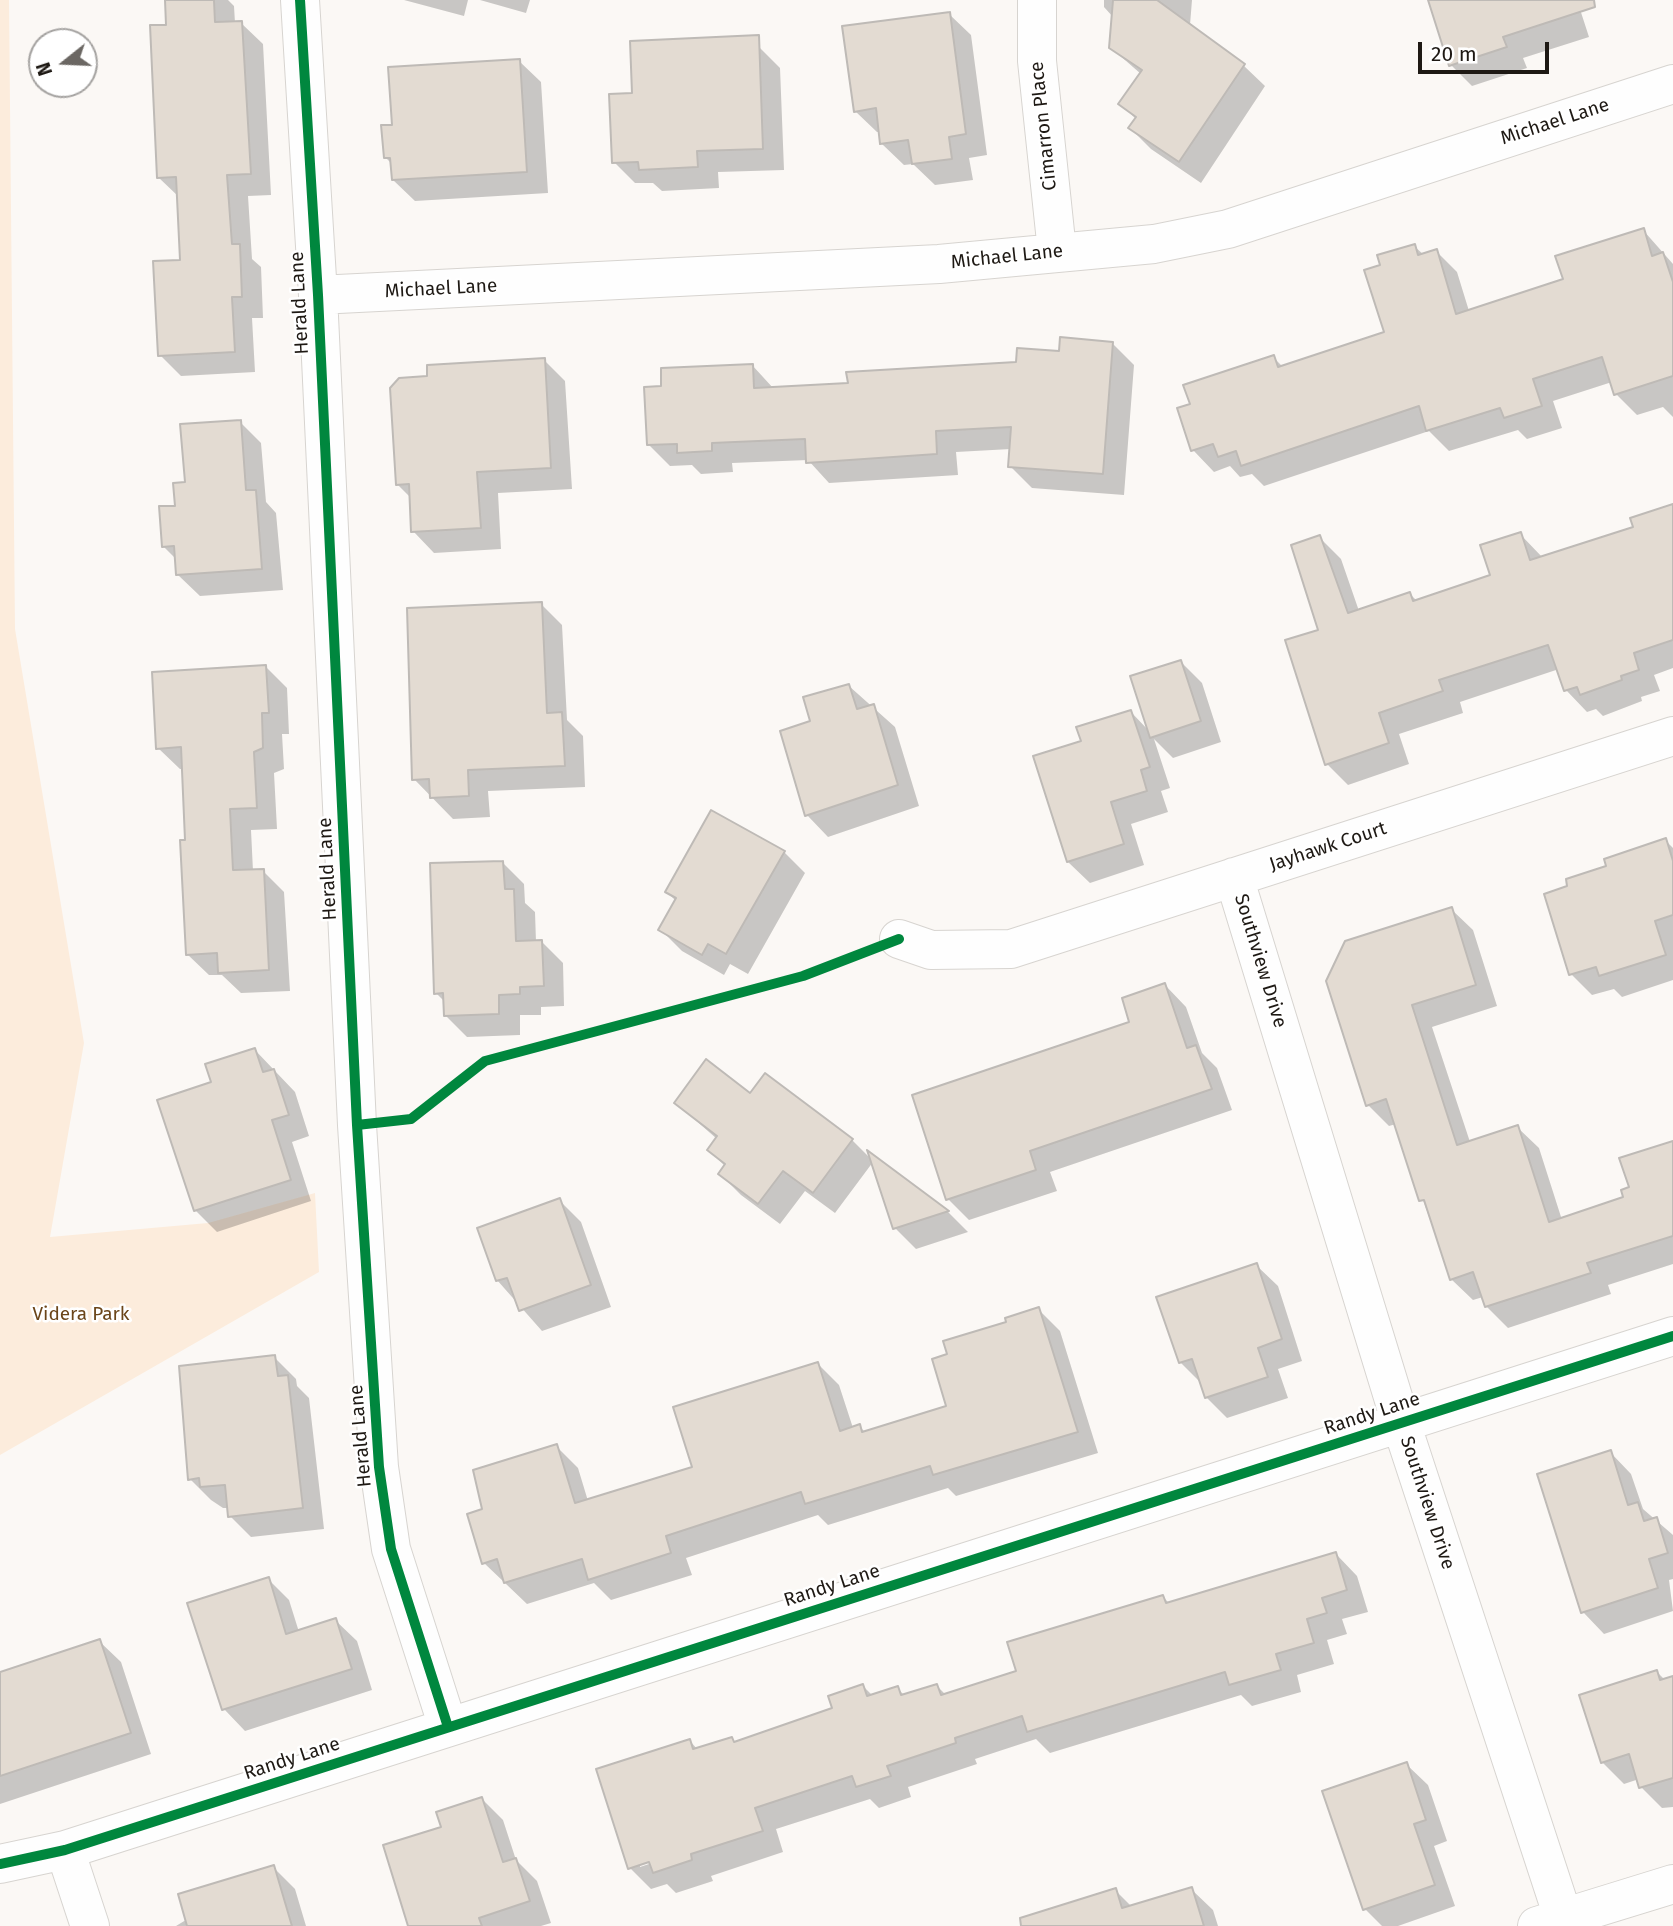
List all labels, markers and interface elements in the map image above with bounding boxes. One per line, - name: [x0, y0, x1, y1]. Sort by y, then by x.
- north arrow: [28, 28, 98, 98]
- scale bar: [1421, 28, 1552, 72]
- text: 20 m: [1431, 41, 1477, 67]
- text: N: [32, 59, 57, 79]
- street label: Cimarron Place: [1026, 60, 1062, 192]
- street label: Michael Lane: [1498, 94, 1612, 150]
- street label: Michael Lane: [950, 240, 1064, 274]
- street label: Herald Lane: [286, 251, 314, 355]
- street label: Michael Lane: [384, 275, 498, 303]
- street label: Herald Lane: [314, 817, 342, 921]
- street label: Jayhawk Court: [1267, 817, 1389, 877]
- street label: Southview Drive: [1229, 891, 1291, 1031]
- park label: Videra Park: [32, 1304, 130, 1326]
- street label: Herald Lane: [345, 1384, 377, 1488]
- street label: Randy Lane: [1321, 1388, 1423, 1440]
- street label: Southview Drive: [1395, 1434, 1459, 1572]
- street label: Randy Lane: [781, 1560, 883, 1612]
- street label: Randy Lane: [241, 1733, 343, 1785]

